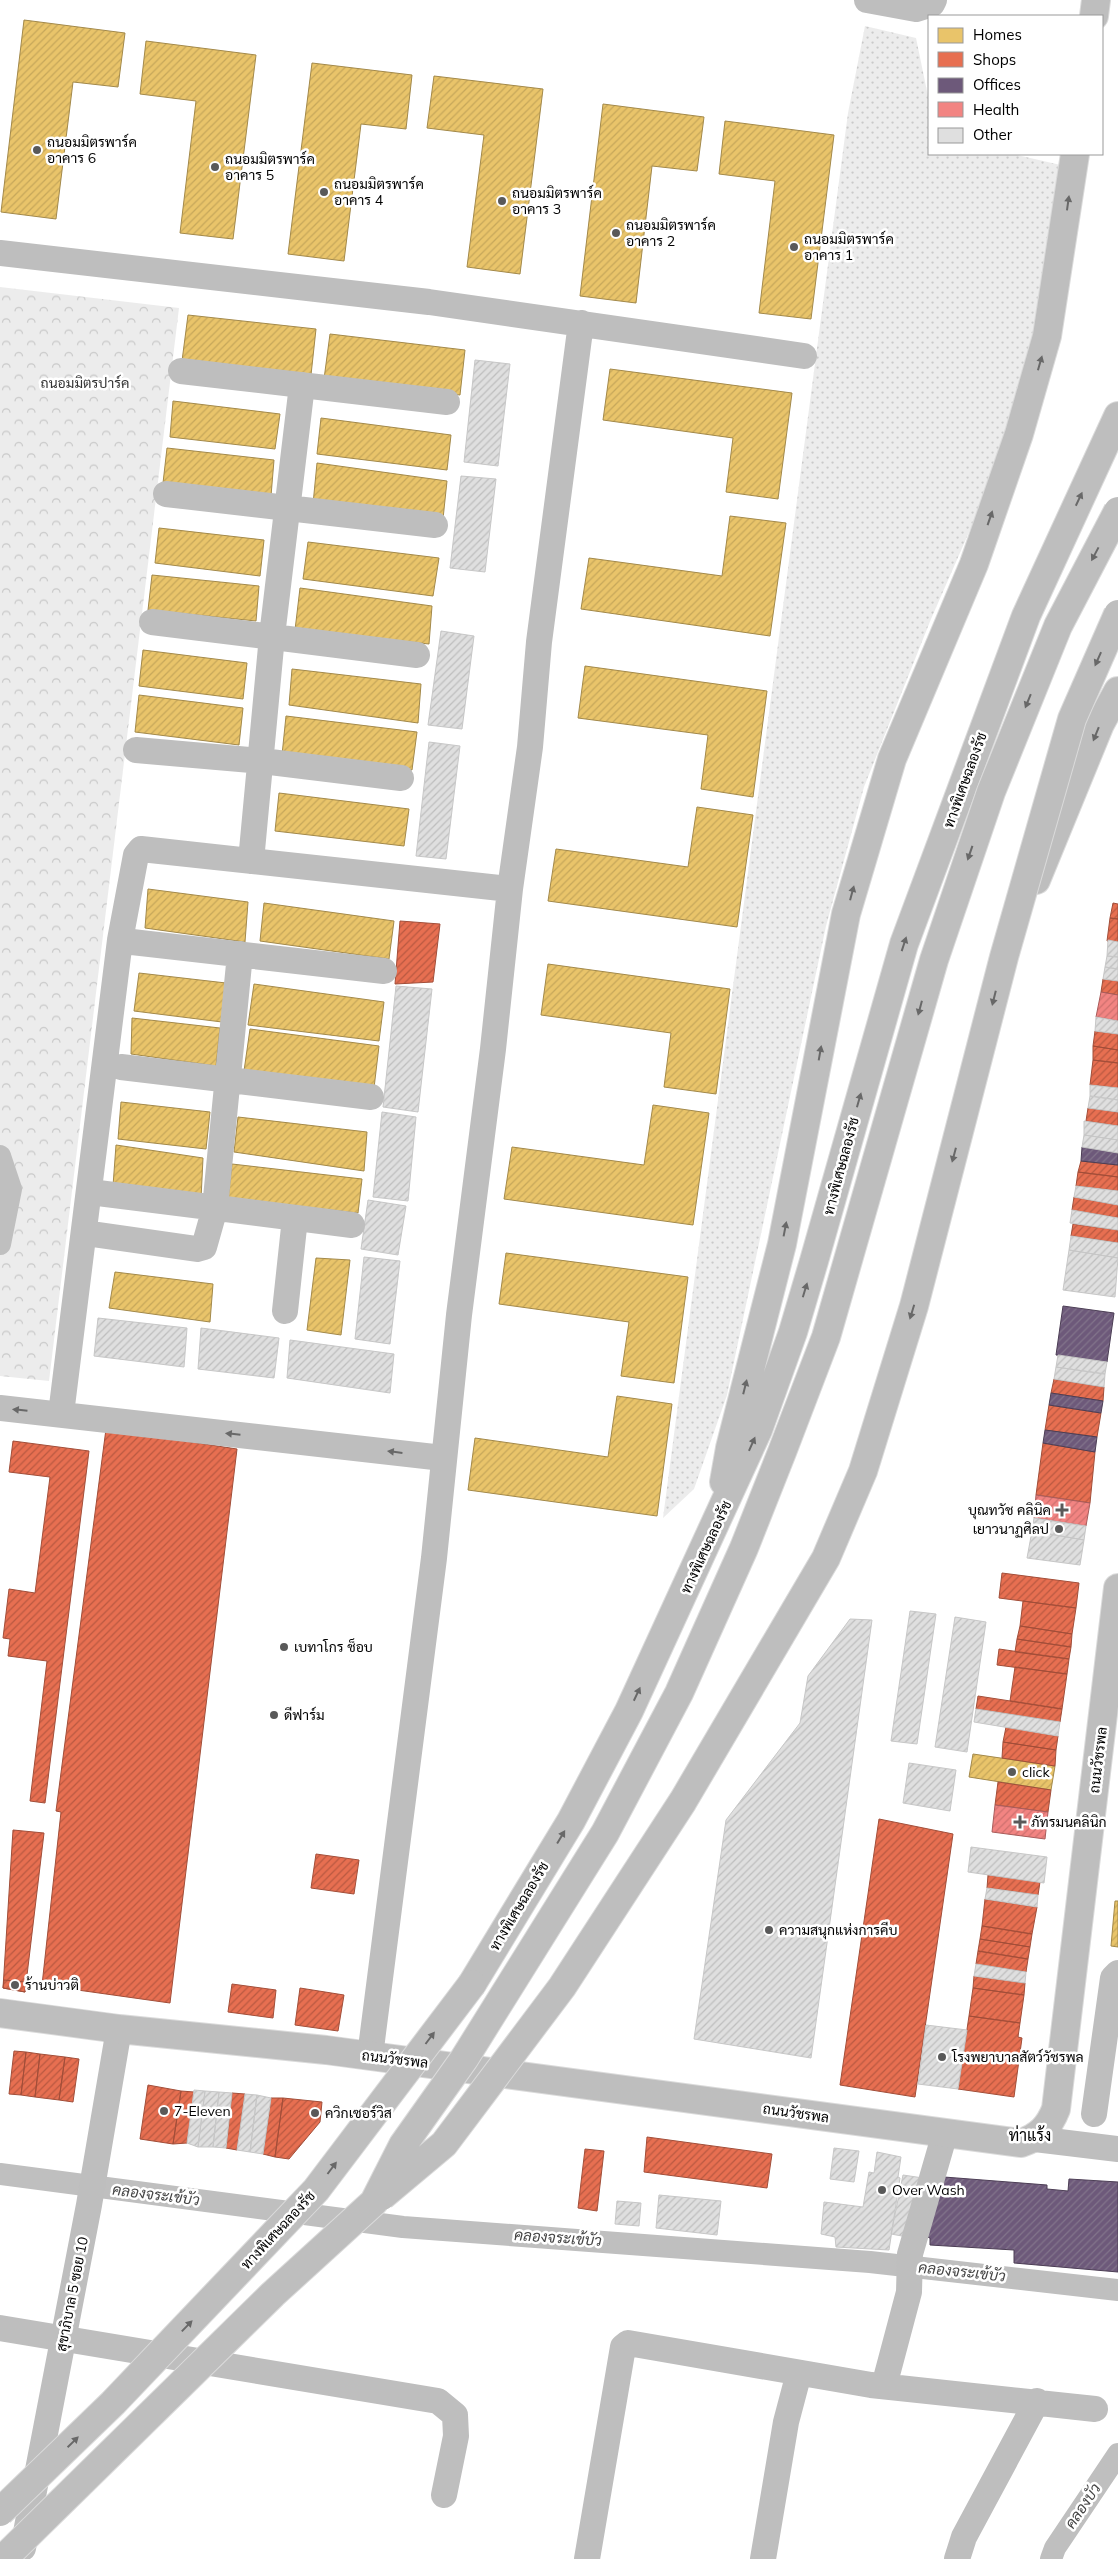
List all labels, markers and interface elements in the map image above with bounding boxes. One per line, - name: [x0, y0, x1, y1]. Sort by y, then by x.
- legend: [928, 15, 1103, 155]
- text: Homes: [973, 25, 1022, 44]
- text: Shops: [973, 50, 1016, 69]
- text: Offices: [973, 75, 1021, 94]
- text: Health: [973, 100, 1019, 119]
- text: Other: [973, 125, 1013, 144]
- place label: ถนอมมิตรพาร์ค อาคาร 6: [47, 133, 137, 167]
- marker: ถนอมมิตรพาร์ค อาคาร 6: [31, 144, 43, 156]
- place label: ถนอมมิตรพาร์ค อาคาร 5: [225, 150, 315, 184]
- marker: ถนอมมิตรพาร์ค อาคาร 5: [209, 161, 221, 173]
- place label: ถนอมมิตรพาร์ค อาคาร 4: [334, 175, 424, 209]
- place label: ถนอมมิตรพาร์ค อาคาร 3: [512, 184, 602, 218]
- marker: ถนอมมิตรพาร์ค อาคาร 4: [318, 186, 330, 198]
- marker: ถนอมมิตรพาร์ค อาคาร 3: [496, 195, 508, 207]
- one-way arrow: [1064, 195, 1072, 211]
- place label: ถนอมมิตรพาร์ค อาคาร 2: [626, 216, 716, 250]
- marker: ถนอมมิตรพาร์ค อาคาร 2: [610, 227, 622, 239]
- place label: ถนอมมิตรพาร์ค อาคาร 1: [804, 230, 894, 264]
- marker: ถนอมมิตรพาร์ค อาคาร 1: [788, 241, 800, 253]
- one-way arrow: [1036, 356, 1044, 371]
- park label: ถนอมมิตรปาร์ค: [41, 374, 129, 392]
- one-way arrow: [1075, 492, 1083, 506]
- one-way arrow: [986, 510, 994, 525]
- one-way arrow: [1091, 547, 1099, 561]
- one-way arrow: [1094, 652, 1102, 666]
- one-way arrow: [1023, 694, 1031, 709]
- one-way arrow: [1092, 727, 1100, 742]
- street label: ทางพิเศษฉลองรัช: [939, 730, 991, 830]
- one-way arrow: [966, 846, 973, 861]
- one-way arrow: [848, 886, 856, 901]
- one-way arrow: [900, 936, 908, 951]
- one-way arrow: [990, 990, 998, 1005]
- one-way arrow: [916, 1001, 924, 1016]
- one-way arrow: [817, 1044, 825, 1060]
- one-way arrow: [855, 1092, 863, 1107]
- street label: ทางพิเศษฉลองรัช: [819, 1115, 863, 1217]
- one-way arrow: [950, 1147, 958, 1163]
- one-way arrow: [781, 1222, 789, 1237]
- one-way arrow: [802, 1283, 810, 1298]
- one-way arrow: [907, 1305, 915, 1320]
- one-way arrow: [742, 1379, 750, 1394]
- one-way arrow: [11, 1406, 27, 1414]
- one-way arrow: [225, 1430, 241, 1438]
- one-way arrow: [749, 1437, 757, 1451]
- one-way arrow: [387, 1448, 403, 1456]
- street label: ทางพิเศษฉลองรัช: [677, 1498, 735, 1596]
- place label: บุณทวัช คลินิค: [968, 1501, 1051, 1520]
- marker: บุณทวัช คลินิค: [1055, 1503, 1069, 1517]
- place label: เยาวนาฏศิลป: [973, 1520, 1049, 1538]
- marker: เยาวนาฏศิลป: [1053, 1523, 1065, 1535]
- place label: เบทาโกร ช็อบ: [294, 1638, 373, 1656]
- marker: เบทาโกร ช็อบ: [278, 1641, 290, 1653]
- one-way arrow: [633, 1687, 641, 1701]
- place label: ดีฟาร์ม: [284, 1706, 325, 1724]
- marker: ดีฟาร์ม: [268, 1709, 280, 1721]
- street label: ถนนวัชรพล: [1085, 1726, 1111, 1794]
- place label: click: [1022, 1763, 1051, 1781]
- marker: click: [1006, 1766, 1018, 1778]
- place label: ภัทรมนคลินิก: [1031, 1813, 1107, 1831]
- marker: ภัทรมนคลินิก: [1013, 1815, 1027, 1829]
- one-way arrow: [556, 1831, 565, 1844]
- street label: ทางพิเศษฉลองรัช: [485, 1858, 553, 1954]
- place label: ความสนุกแห่งการคีบ: [779, 1921, 898, 1940]
- marker: ความสนุกแห่งการคีบ: [763, 1924, 775, 1936]
- place label: ร้านบ่าวติ: [25, 1976, 79, 1994]
- marker: ร้านบ่าวติ: [9, 1979, 21, 1991]
- one-way arrow: [425, 2032, 436, 2045]
- street label: ถนนวัชรพล: [361, 2046, 429, 2072]
- place label: โรงพยาบาลสัตว์วัชรพล: [951, 2048, 1084, 2066]
- marker: โรงพยาบาลสัตว์วัชรพล: [936, 2051, 948, 2063]
- street label: ถนนวัชรพล: [762, 2099, 830, 2127]
- place label: 7-Eleven: [174, 2102, 231, 2120]
- place label: ควิกเซอร์วิส: [325, 2104, 392, 2122]
- marker: 7-Eleven: [158, 2105, 170, 2117]
- marker: ควิกเซอร์วิส: [309, 2107, 321, 2119]
- district label: ท่าแร้ง: [1009, 2125, 1051, 2145]
- one-way arrow: [327, 2162, 338, 2175]
- water label: คลองจระเข้บัว: [111, 2180, 201, 2209]
- place label: Over Wash: [892, 2181, 965, 2199]
- marker: Over Wash: [876, 2184, 888, 2196]
- street label: ทางพิเศษฉลองรัช: [237, 2187, 319, 2273]
- water label: คลองจระเข้บัว: [514, 2225, 603, 2250]
- street label: สุขาภิบาล 5 ซอย 10: [52, 2235, 93, 2353]
- water label: คลองจระเข้บัว: [917, 2257, 1007, 2286]
- one-way arrow: [181, 2320, 193, 2332]
- one-way arrow: [67, 2436, 79, 2448]
- water label: คลองบัว: [1061, 2479, 1105, 2532]

